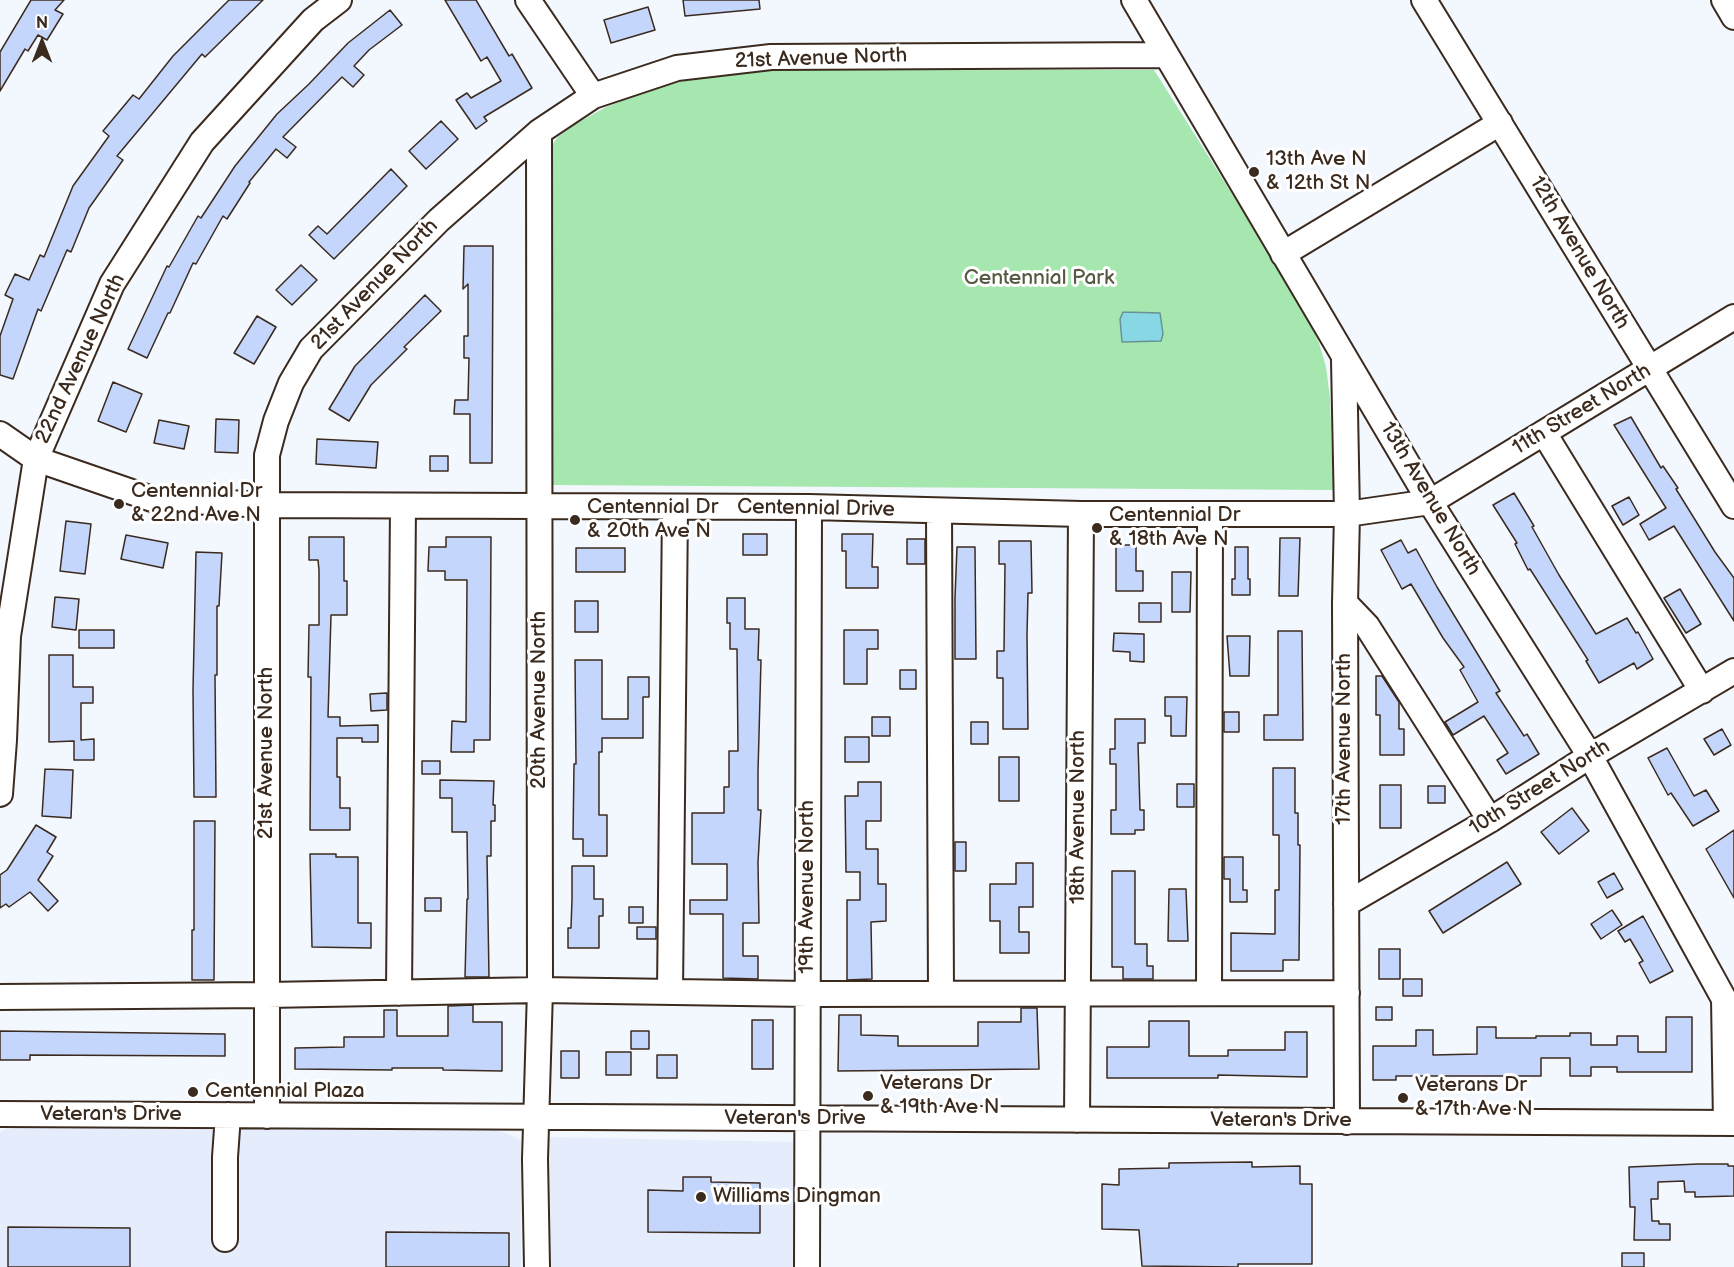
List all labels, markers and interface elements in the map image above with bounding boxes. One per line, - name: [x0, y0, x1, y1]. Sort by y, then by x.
- north arrow: [12, 12, 72, 72]
- text: N: [36, 14, 48, 33]
- street label: 21st Avenue North: [734, 43, 908, 75]
- place label: 13th Ave N & 12th St N: [1266, 147, 1370, 197]
- marker: 13th Ave N & 12th St N: [1247, 165, 1261, 179]
- street label: 12th Avenue North: [1523, 172, 1635, 334]
- street label: 21st Avenue North: [306, 214, 444, 356]
- park label: Centennial Park: [964, 266, 1114, 292]
- street label: 22nd Avenue North: [31, 270, 131, 448]
- street label: 11th Street North: [1508, 359, 1656, 461]
- street label: 13th Avenue North: [1374, 418, 1486, 580]
- place label: Centennial Dr & 22nd Ave N: [131, 479, 262, 529]
- place label: Centennial Dr & 20th Ave N: [587, 495, 718, 545]
- street label: Centennial Drive: [737, 495, 895, 523]
- marker: Centennial Dr & 22nd Ave N: [112, 497, 126, 511]
- place label: Centennial Dr & 18th Ave N: [1109, 503, 1240, 553]
- marker: Centennial Dr & 20th Ave N: [568, 513, 582, 527]
- marker: Centennial Dr & 18th Ave N: [1090, 521, 1104, 535]
- street label: 20th Avenue North: [527, 611, 553, 789]
- street label: 17th Avenue North: [1332, 653, 1358, 825]
- street label: 21st Avenue North: [254, 667, 280, 839]
- street label: 18th Avenue North: [1066, 730, 1092, 904]
- street label: 10th Street North: [1465, 735, 1615, 841]
- street label: 19th Avenue North: [795, 800, 821, 974]
- place label: Veterans Dr & 19th Ave N: [880, 1071, 1000, 1121]
- place label: Veterans Dr & 17th Ave N: [1415, 1073, 1533, 1123]
- place label: Centennial Plaza: [205, 1079, 365, 1105]
- marker: Centennial Plaza: [186, 1085, 200, 1099]
- marker: Veterans Dr & 19th Ave N: [861, 1089, 875, 1103]
- marker: Veterans Dr & 17th Ave N: [1396, 1091, 1410, 1105]
- street label: Veteran's Drive: [40, 1102, 182, 1128]
- street label: Veteran's Drive: [724, 1106, 866, 1132]
- street label: Veteran's Drive: [1210, 1108, 1352, 1134]
- place label: Williams Dingman: [713, 1184, 881, 1210]
- marker: Williams Dingman: [694, 1190, 708, 1204]

